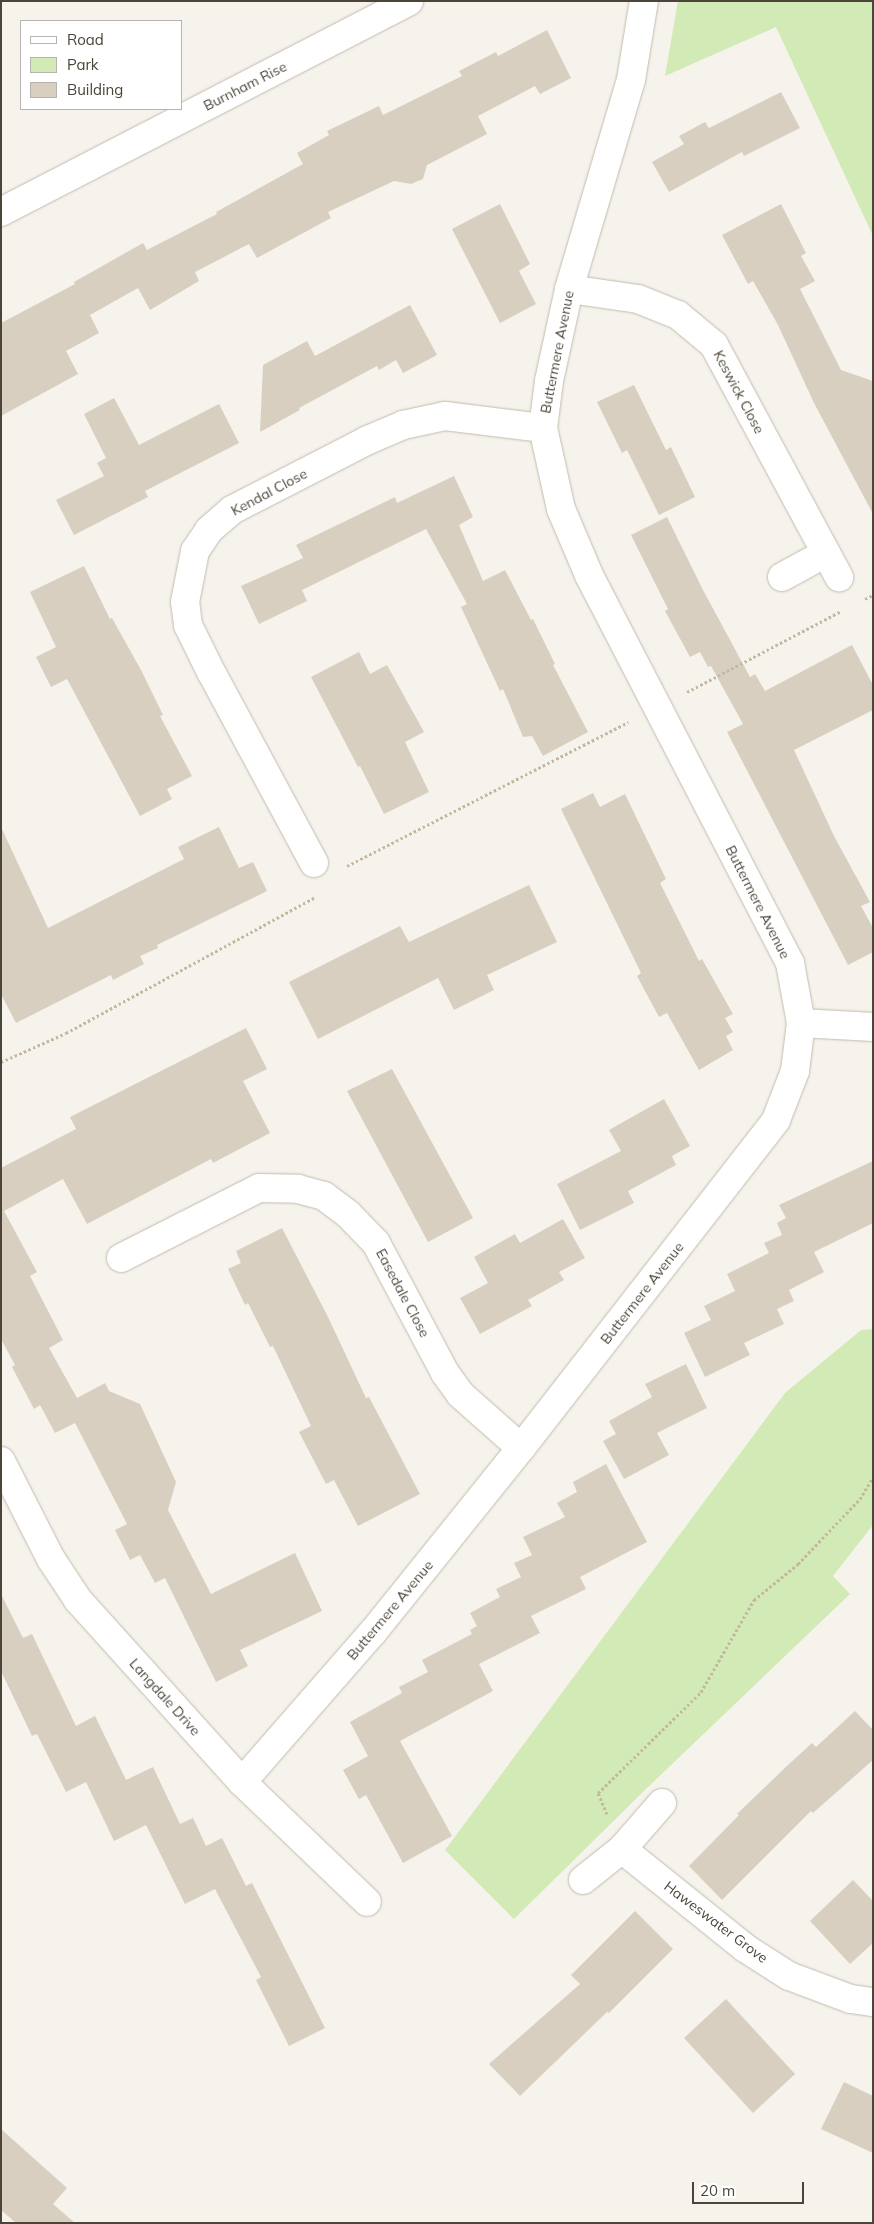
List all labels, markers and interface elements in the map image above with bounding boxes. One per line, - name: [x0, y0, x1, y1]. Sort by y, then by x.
- legend: [20, 20, 182, 110]
- text: Road: [67, 30, 104, 49]
- text: Park: [67, 55, 99, 74]
- street label: Burnham Rise: [201, 58, 289, 114]
- text: Building: [67, 80, 123, 99]
- street label: Buttermere Avenue: [537, 289, 577, 415]
- street label: Keswick Close: [710, 347, 768, 437]
- street label: Kendal Close: [228, 465, 310, 519]
- street label: Buttermere Avenue: [722, 843, 794, 961]
- street label: Buttermere Avenue: [597, 1239, 687, 1347]
- street label: Easedale Close: [373, 1246, 433, 1340]
- street label: Buttermere Avenue: [343, 1557, 437, 1663]
- street label: Langdale Drive: [126, 1655, 204, 1739]
- street label: Haweswater Grove: [661, 1878, 771, 1966]
- scale bar: [694, 2172, 806, 2204]
- text: 20 m: [700, 2181, 735, 2200]

